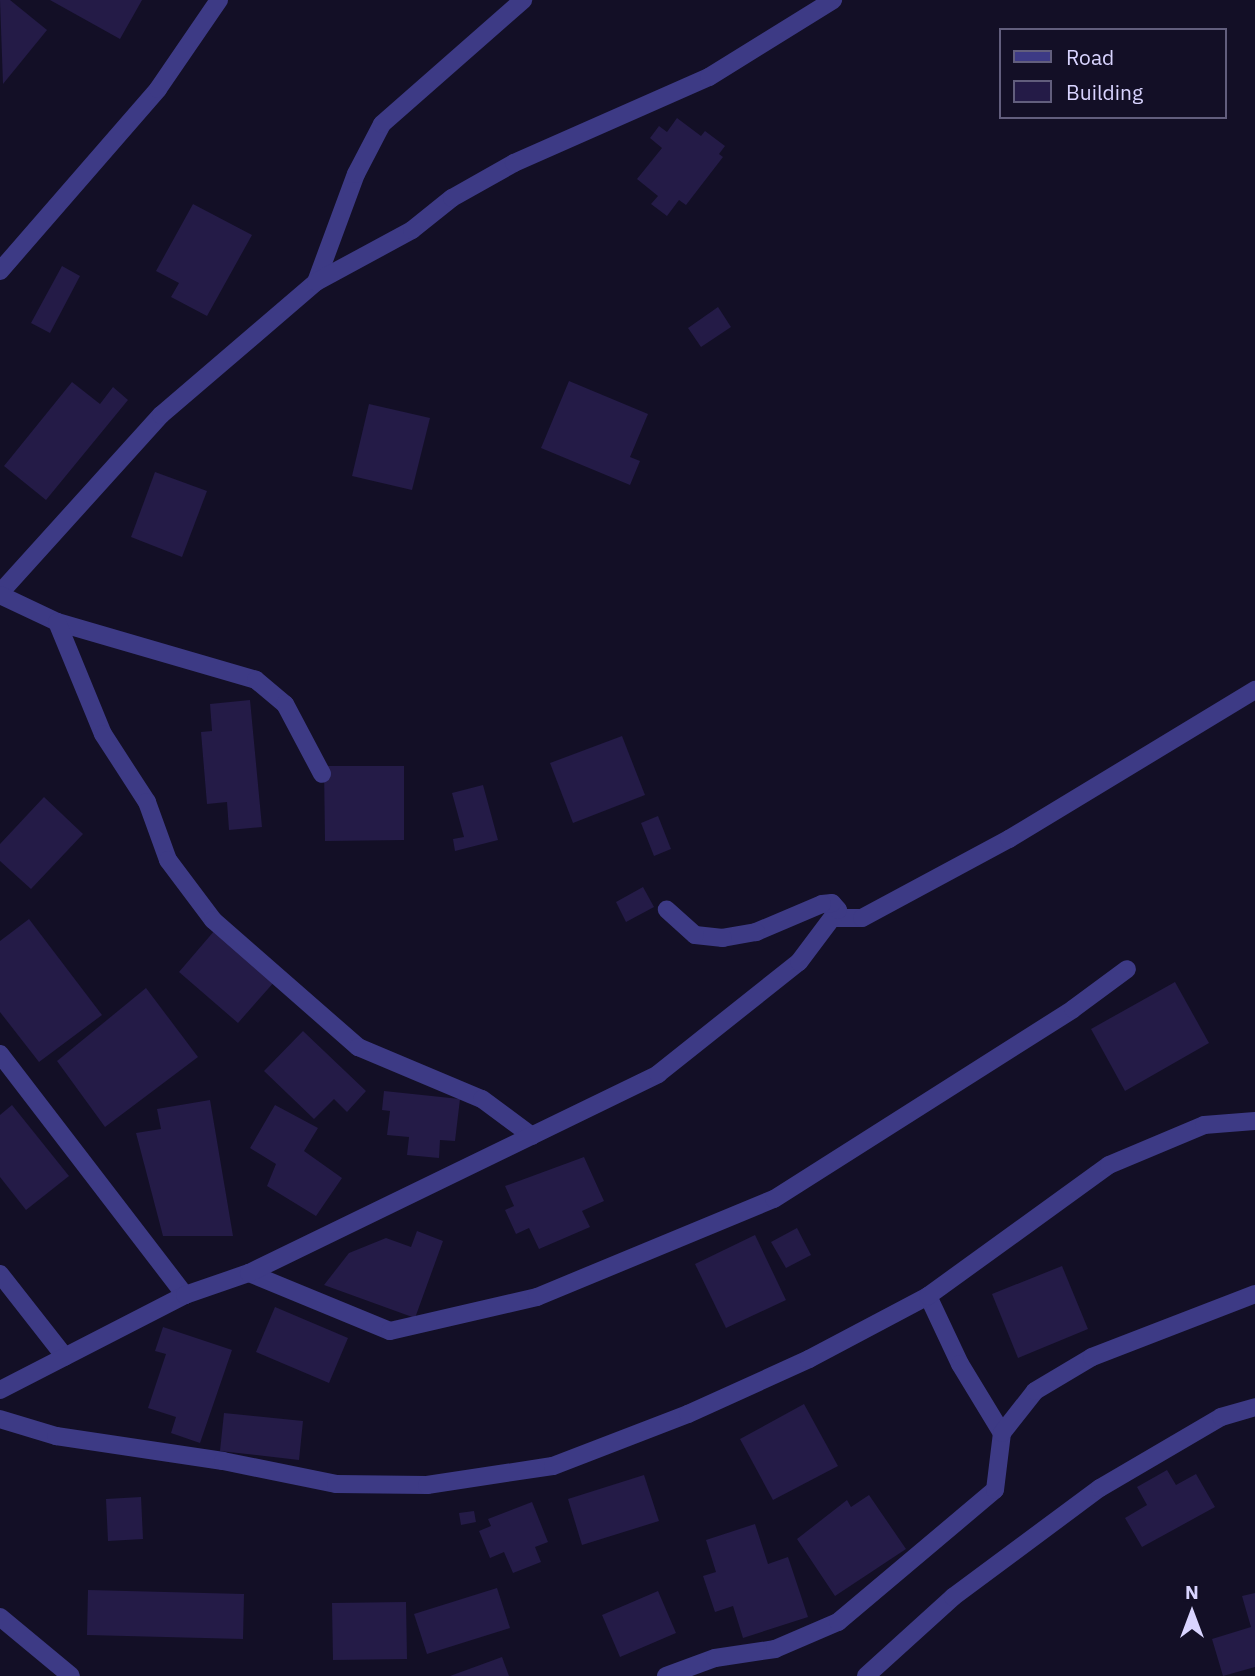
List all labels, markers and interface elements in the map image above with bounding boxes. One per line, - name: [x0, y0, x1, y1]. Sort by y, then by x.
- legend: [1000, 28, 1227, 119]
- text: Road: [1066, 43, 1114, 71]
- text: Building: [1066, 78, 1143, 106]
- north arrow: [1157, 1578, 1227, 1648]
- text: N: [1185, 1580, 1199, 1604]

